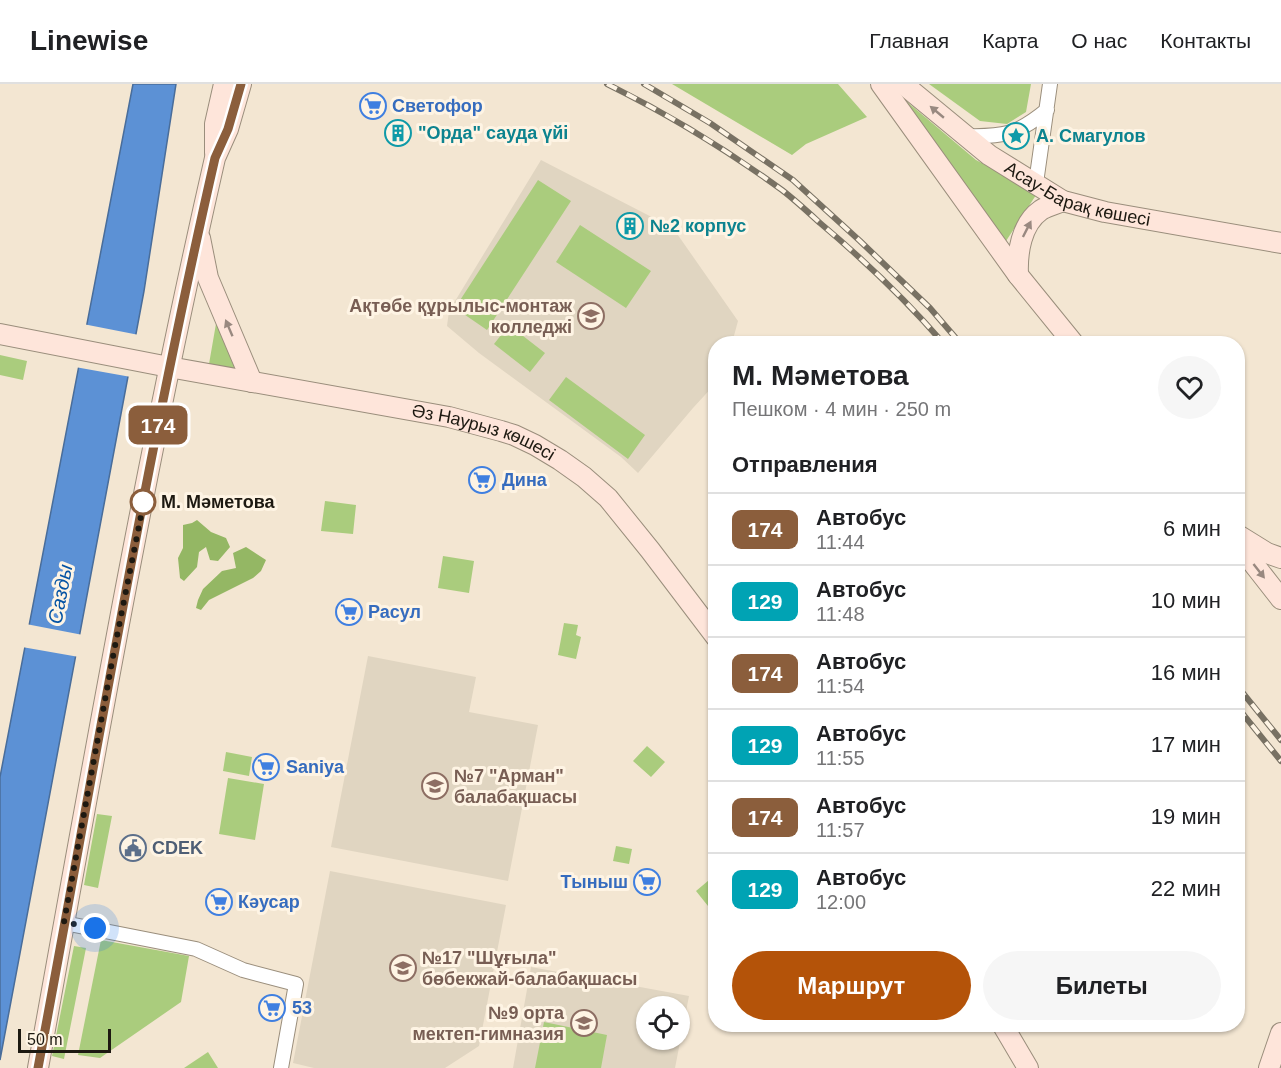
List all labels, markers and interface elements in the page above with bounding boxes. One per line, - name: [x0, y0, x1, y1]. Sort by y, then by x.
- text: Linewise: [30, 25, 148, 56]
- text: Главная: [869, 29, 949, 52]
- text: Карта: [982, 29, 1038, 52]
- text: О нас: [1071, 29, 1127, 52]
- text: Контакты: [1160, 29, 1251, 52]
- supermarket icon: Светофор: [358, 91, 388, 121]
- place label: Светофор: [392, 96, 483, 116]
- one-way arrow: [929, 106, 945, 119]
- building icon: "Орда" сауда үйі: [383, 118, 413, 148]
- place icon: А. Смагулов: [1001, 121, 1031, 151]
- place label: "Орда" сауда үйі: [418, 123, 568, 143]
- place label: А. Смагулов: [1036, 126, 1146, 146]
- street label: Асау-Барақ көшесі: [1001, 157, 1152, 230]
- building icon: №2 корпус: [615, 211, 645, 241]
- place label: №2 корпус: [650, 216, 746, 236]
- one-way arrow: [1022, 220, 1032, 237]
- place label: Ақтөбе құрылыс-монтаж колледжі: [349, 296, 572, 337]
- school or university icon: Ақтөбе құрылыс-монтаж колледжі: [576, 301, 606, 331]
- one-way arrow: [224, 318, 234, 336]
- button: heart: [1158, 356, 1221, 419]
- text: М. Мәметова: [732, 360, 909, 391]
- text: Пешком · 4 мин · 250 m: [732, 398, 951, 420]
- street label: Әз Наурыз көшесі: [410, 401, 559, 465]
- line badge: 174: [124, 406, 192, 444]
- text: 174: [140, 414, 176, 437]
- text: Отправления: [732, 452, 878, 477]
- supermarket icon: Дина: [467, 465, 497, 495]
- place label: Дина: [502, 470, 548, 490]
- marker: М. Мәметова: [130, 489, 156, 515]
- place label: М. Мәметова: [161, 492, 275, 512]
- text: Автобус: [816, 505, 906, 530]
- text: 6 мин: [1163, 516, 1221, 541]
- text: 174: [747, 518, 783, 541]
- text: 11:44: [816, 531, 865, 553]
- water label: Сазды: [43, 562, 77, 626]
- one-way arrow: [1253, 564, 1265, 579]
- text: Автобус: [816, 577, 906, 602]
- text: 10 мин: [1151, 588, 1221, 613]
- text: 129: [747, 590, 783, 613]
- supermarket icon: Расул: [334, 597, 364, 627]
- place label: Расул: [368, 602, 421, 622]
- text: 11:48: [816, 603, 865, 625]
- text: Автобус: [816, 649, 906, 674]
- text: 16 мин: [1151, 660, 1221, 685]
- text: 174: [747, 662, 783, 685]
- text: 11:54: [816, 675, 865, 697]
- text: Автобус: [816, 721, 906, 746]
- text: 17 мин: [1151, 732, 1221, 757]
- text: 129: [747, 734, 783, 757]
- text: 11:55: [816, 747, 865, 769]
- supermarket icon: Saniya: [251, 752, 281, 782]
- place label: Saniya: [286, 757, 345, 777]
- place label: №7 "Арман" балабақшасы: [454, 766, 577, 807]
- school or university icon: №7 "Арман" балабақшасы: [420, 771, 450, 801]
- text: Автобус: [816, 793, 906, 818]
- text: 19 мин: [1151, 804, 1221, 829]
- text: 174: [747, 806, 783, 829]
- text: 11:57: [816, 819, 865, 841]
- public building icon: CDEK: [118, 833, 148, 863]
- place label: CDEK: [152, 838, 203, 858]
- text: Автобус: [816, 865, 906, 890]
- supermarket icon: Тыныш: [632, 867, 662, 897]
- place label: Тыныш: [561, 872, 628, 892]
- text: 22 мин: [1151, 876, 1221, 901]
- text: 129: [747, 878, 783, 901]
- supermarket icon: Кәусар: [204, 887, 234, 917]
- text: 12:00: [816, 891, 866, 913]
- place label: Кәусар: [238, 892, 300, 912]
- your location: [80, 913, 110, 943]
- place label: №17 "Шұғыла" бөбекжай-балабақшасы: [422, 948, 637, 989]
- button: Маршрут: [732, 951, 971, 1020]
- button: Билеты: [983, 951, 1221, 1020]
- school or university icon: №17 "Шұғыла" бөбекжай-балабақшасы: [388, 953, 418, 983]
- supermarket icon: 53: [257, 993, 287, 1023]
- map controls: [636, 996, 690, 1050]
- button: locate: [636, 996, 690, 1050]
- place label: 53: [292, 998, 312, 1018]
- place label: №9 орта мектеп-гимназия: [412, 1003, 565, 1044]
- school or university icon: №9 орта мектеп-гимназия: [569, 1008, 599, 1038]
- scale bar: [18, 1026, 111, 1054]
- text: 50 m: [27, 1031, 63, 1048]

